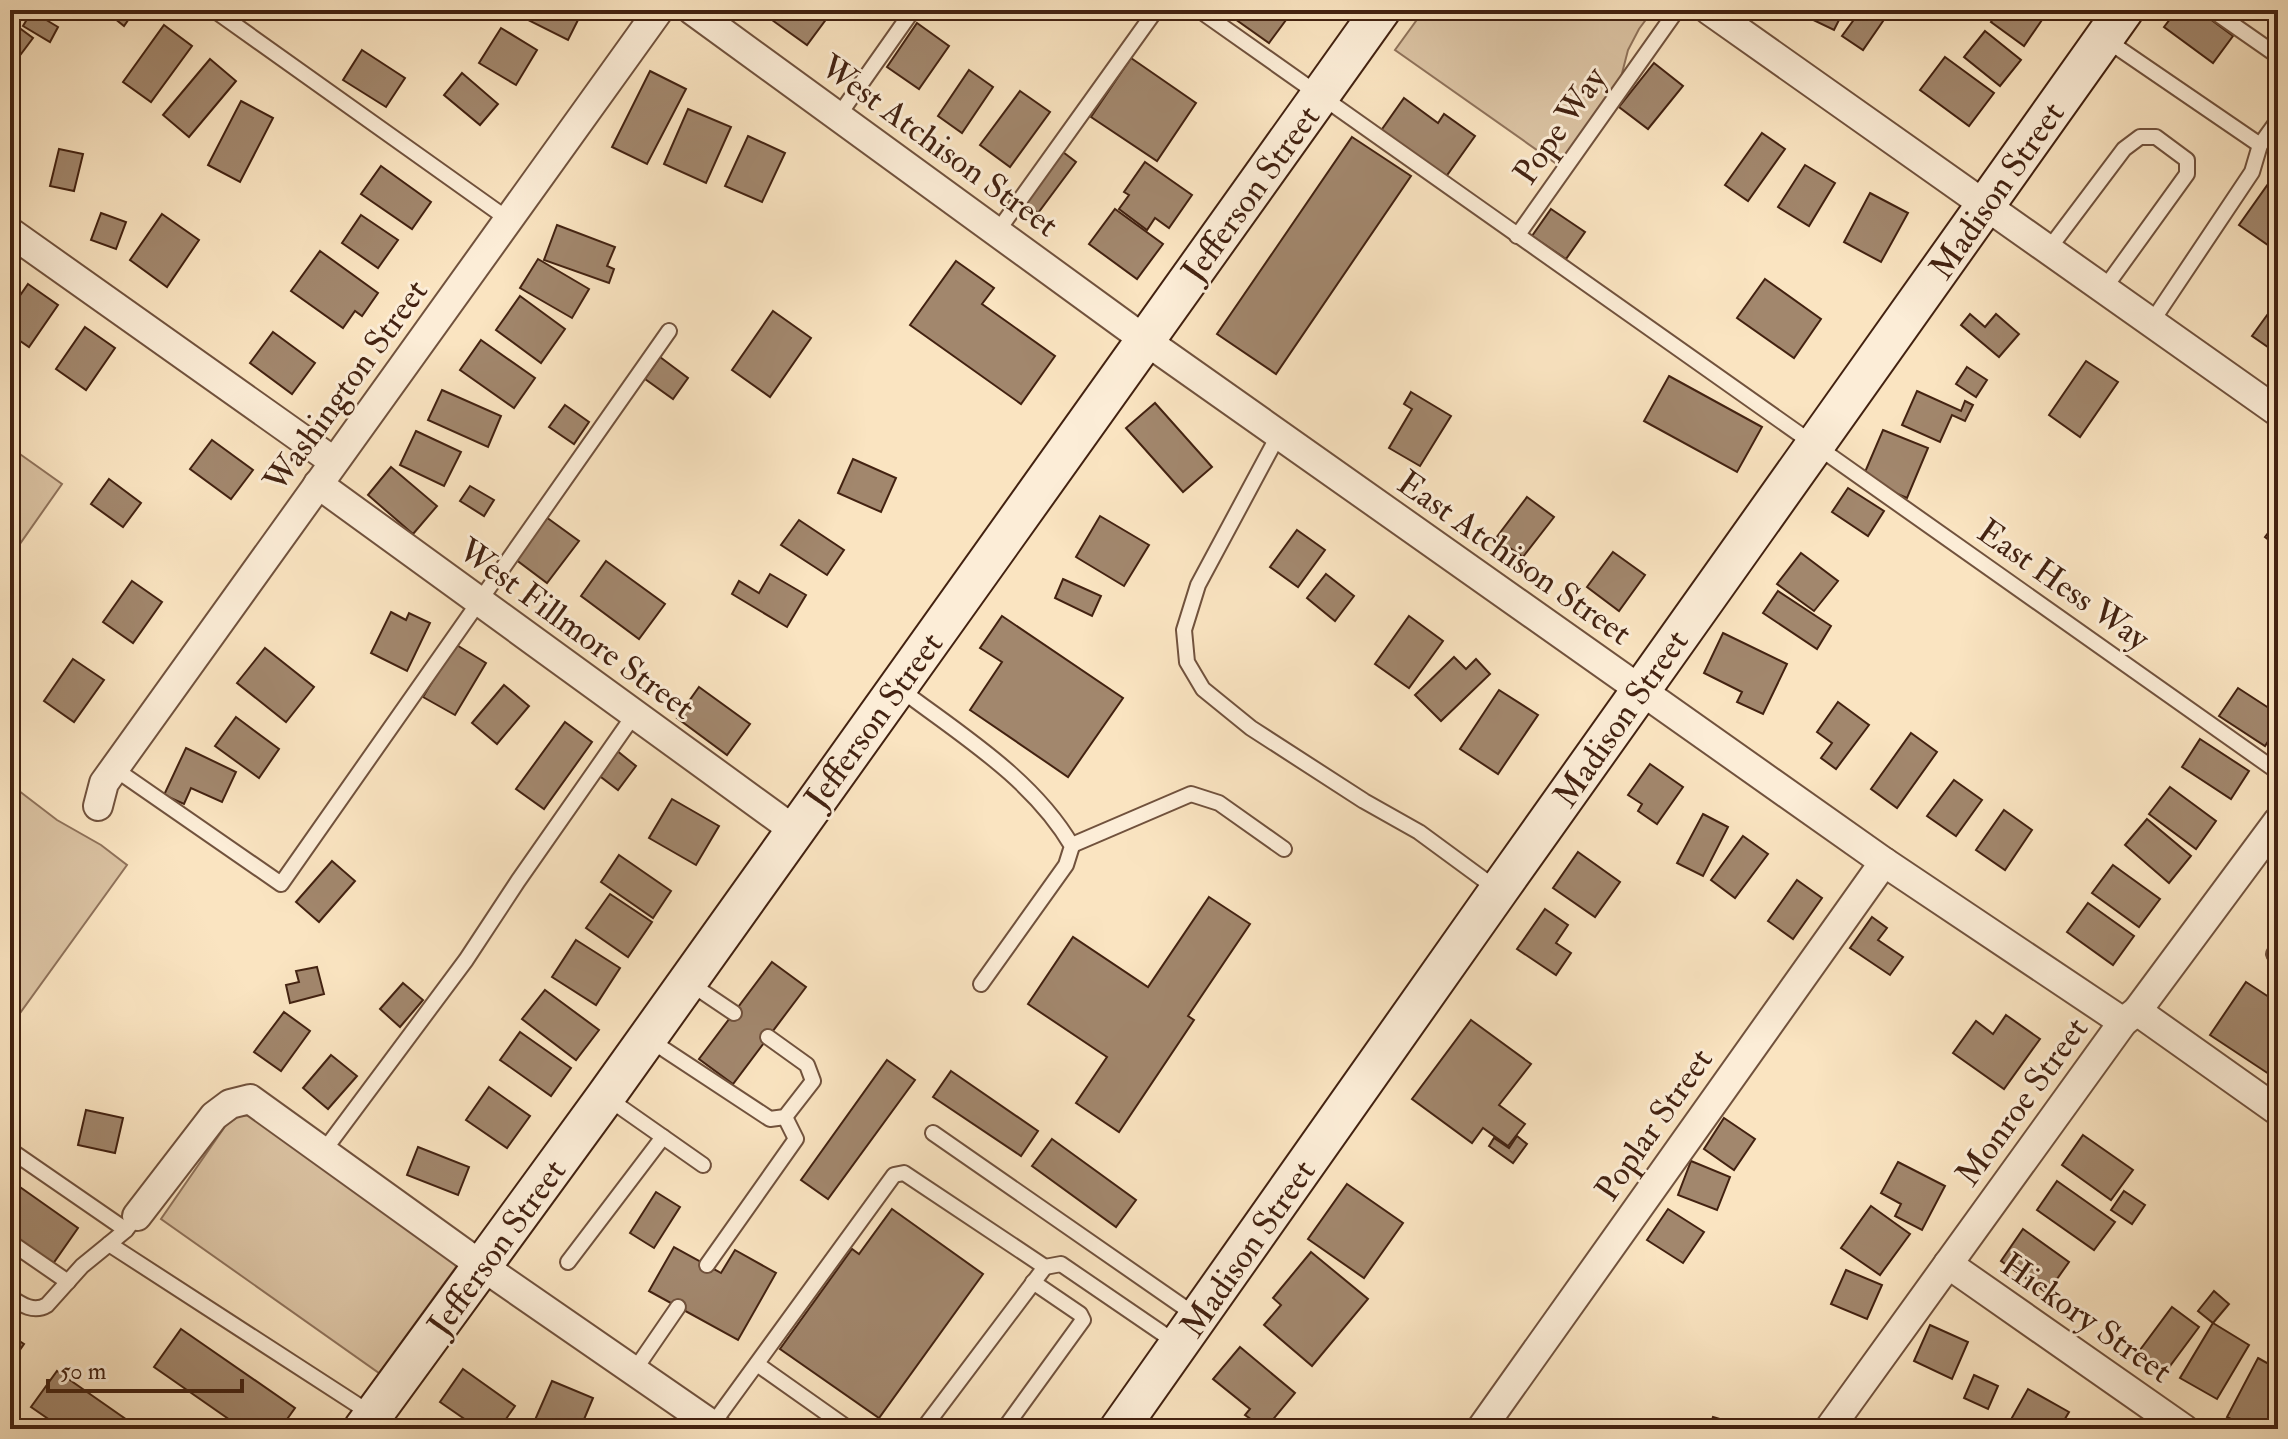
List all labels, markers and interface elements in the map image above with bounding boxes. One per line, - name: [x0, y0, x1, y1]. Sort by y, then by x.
- street label: West Atchison Street: [811, 45, 1066, 247]
- street label: Pope Way: [1504, 58, 1617, 193]
- street label: Madison Street: [1920, 94, 2074, 288]
- street label: Jefferson Street: [1172, 97, 1330, 292]
- street label: Washington Street: [254, 271, 438, 501]
- street label: East Atchison Street: [1389, 461, 1640, 655]
- street label: East Hess Way: [1969, 510, 2159, 661]
- street label: West Fillmore Street: [449, 528, 703, 729]
- street label: Madison Street: [1544, 622, 1698, 816]
- street label: Jefferson Street: [795, 624, 953, 819]
- street label: Monroe Street: [1947, 1009, 2098, 1195]
- street label: Poplar Street: [1586, 1040, 1723, 1210]
- street label: Jefferson Street: [418, 1151, 576, 1346]
- street label: Madison Street: [1171, 1152, 1325, 1346]
- street label: Hickory Street: [1992, 1243, 2180, 1393]
- scale bar: [48, 1343, 242, 1393]
- text: 50 m: [60, 1356, 107, 1387]

